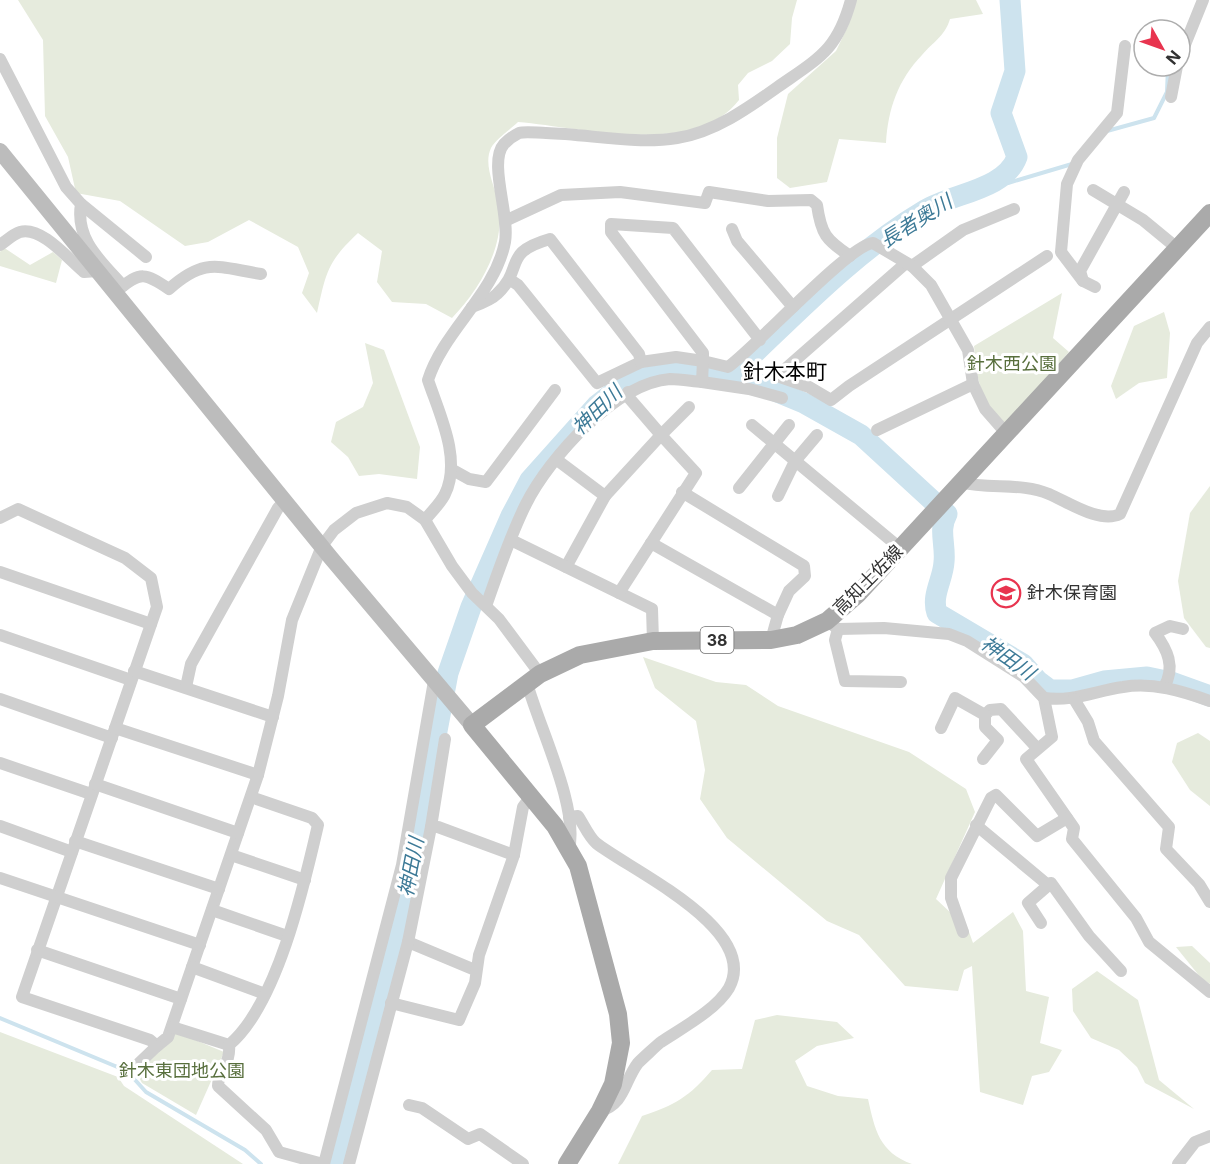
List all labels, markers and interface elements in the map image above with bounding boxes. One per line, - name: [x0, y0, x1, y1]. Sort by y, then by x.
- north arrow: [1132, 18, 1192, 78]
- text: N: [1162, 47, 1185, 69]
- water label: 長者奥川: [876, 189, 958, 252]
- park label: 針木西公園: [967, 353, 1057, 374]
- district label: 針木本町: [743, 359, 827, 384]
- water label: 神田川: [567, 379, 628, 439]
- street label: 高知土佐線: [828, 540, 907, 619]
- school or university icon: 針木保育園: [990, 577, 1022, 609]
- place label: 針木保育園: [1027, 582, 1117, 603]
- road number: 38: [700, 627, 734, 653]
- water label: 神田川: [977, 631, 1041, 686]
- water label: 神田川: [393, 833, 429, 899]
- park label: 針木東団地公園: [119, 1060, 245, 1081]

